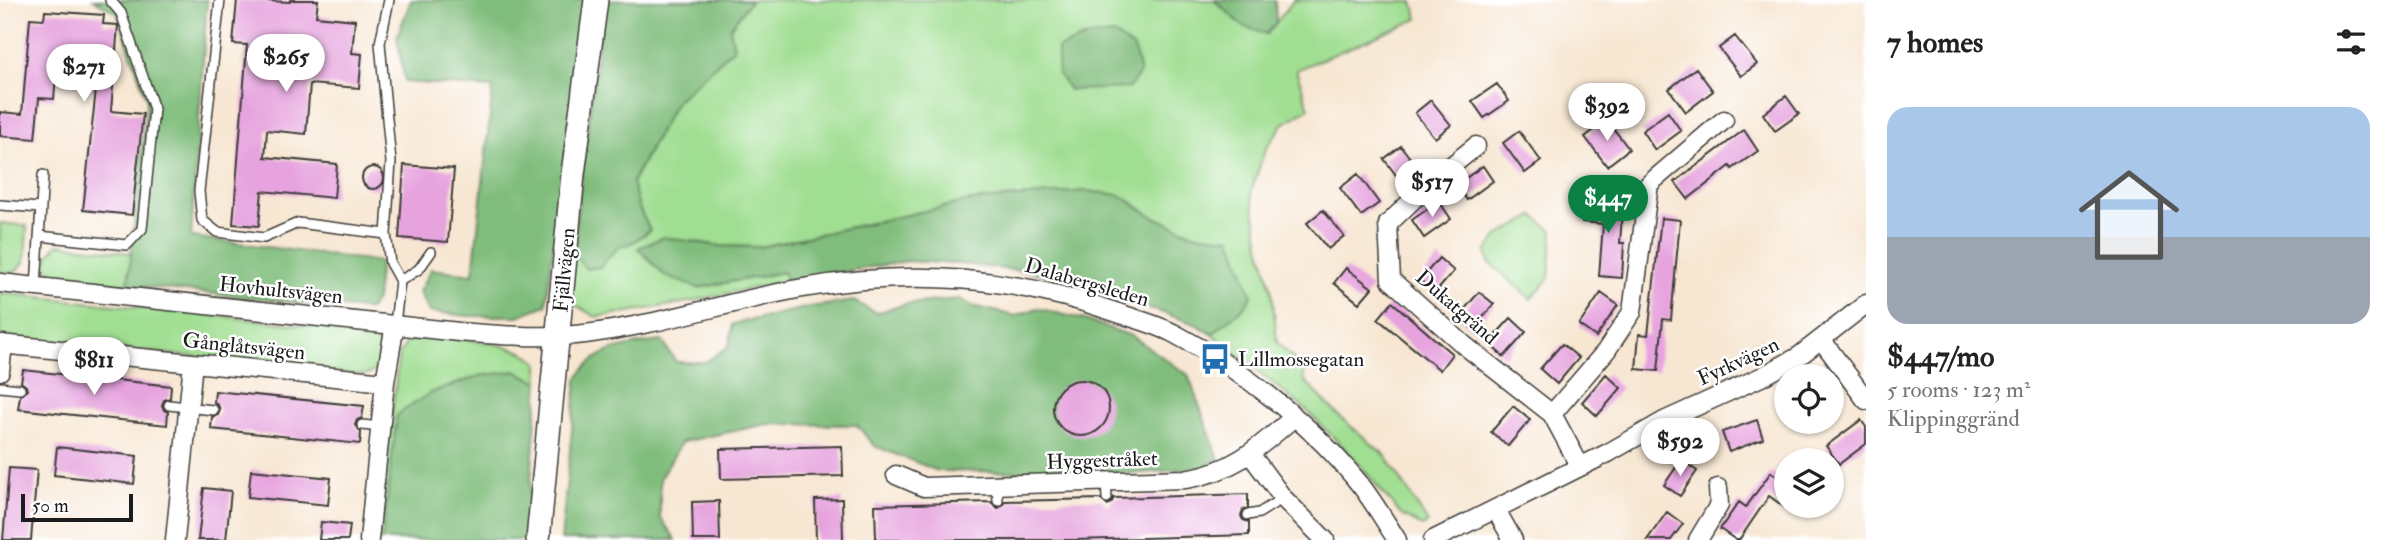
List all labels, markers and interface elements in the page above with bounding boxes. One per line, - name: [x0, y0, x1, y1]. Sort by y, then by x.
- icon: filters: [2332, 23, 2370, 61]
- text: 7 homes: [1887, 24, 1983, 61]
- pin: $265: [245, 34, 327, 94]
- text: $265: [263, 42, 309, 71]
- pin: $271: [43, 44, 125, 104]
- text: $271: [62, 52, 106, 81]
- pin: $392: [1566, 83, 1648, 143]
- text: $392: [1584, 91, 1630, 120]
- icon: home: [2066, 152, 2192, 278]
- pin: $517: [1391, 160, 1473, 219]
- text: $517: [1411, 167, 1453, 196]
- pin: $447: [1567, 176, 1649, 235]
- text: $447: [1584, 183, 1632, 212]
- street label: Fjällvägen: [547, 226, 582, 314]
- street label: Dalabergsleden: [1022, 252, 1152, 313]
- street label: Dukatgränd: [1410, 264, 1504, 351]
- street label: Hovhultsvägen: [218, 271, 344, 310]
- street label: Gånglåtsvägen: [181, 327, 307, 366]
- street label: Fyrkvägen: [1693, 331, 1784, 392]
- pin: $811: [53, 338, 135, 397]
- text: $447/mo: [1887, 338, 1994, 375]
- bus stop icon: Lillmossegatan: [1198, 342, 1232, 376]
- text: $811: [74, 345, 114, 374]
- place label: Lillmossegatan: [1238, 346, 1364, 373]
- map controls: [1774, 364, 1844, 518]
- button: locate: [1774, 364, 1844, 434]
- text: 5 rooms · 123 m²: [1887, 375, 2030, 404]
- text: Klippinggränd: [1887, 404, 2020, 433]
- pin: $592: [1639, 419, 1721, 478]
- text: $592: [1657, 426, 1703, 455]
- street label: Hyggestråket: [1046, 445, 1158, 476]
- button: layers: [1774, 448, 1844, 518]
- scale bar: [21, 491, 133, 523]
- text: 50 m: [32, 494, 69, 518]

